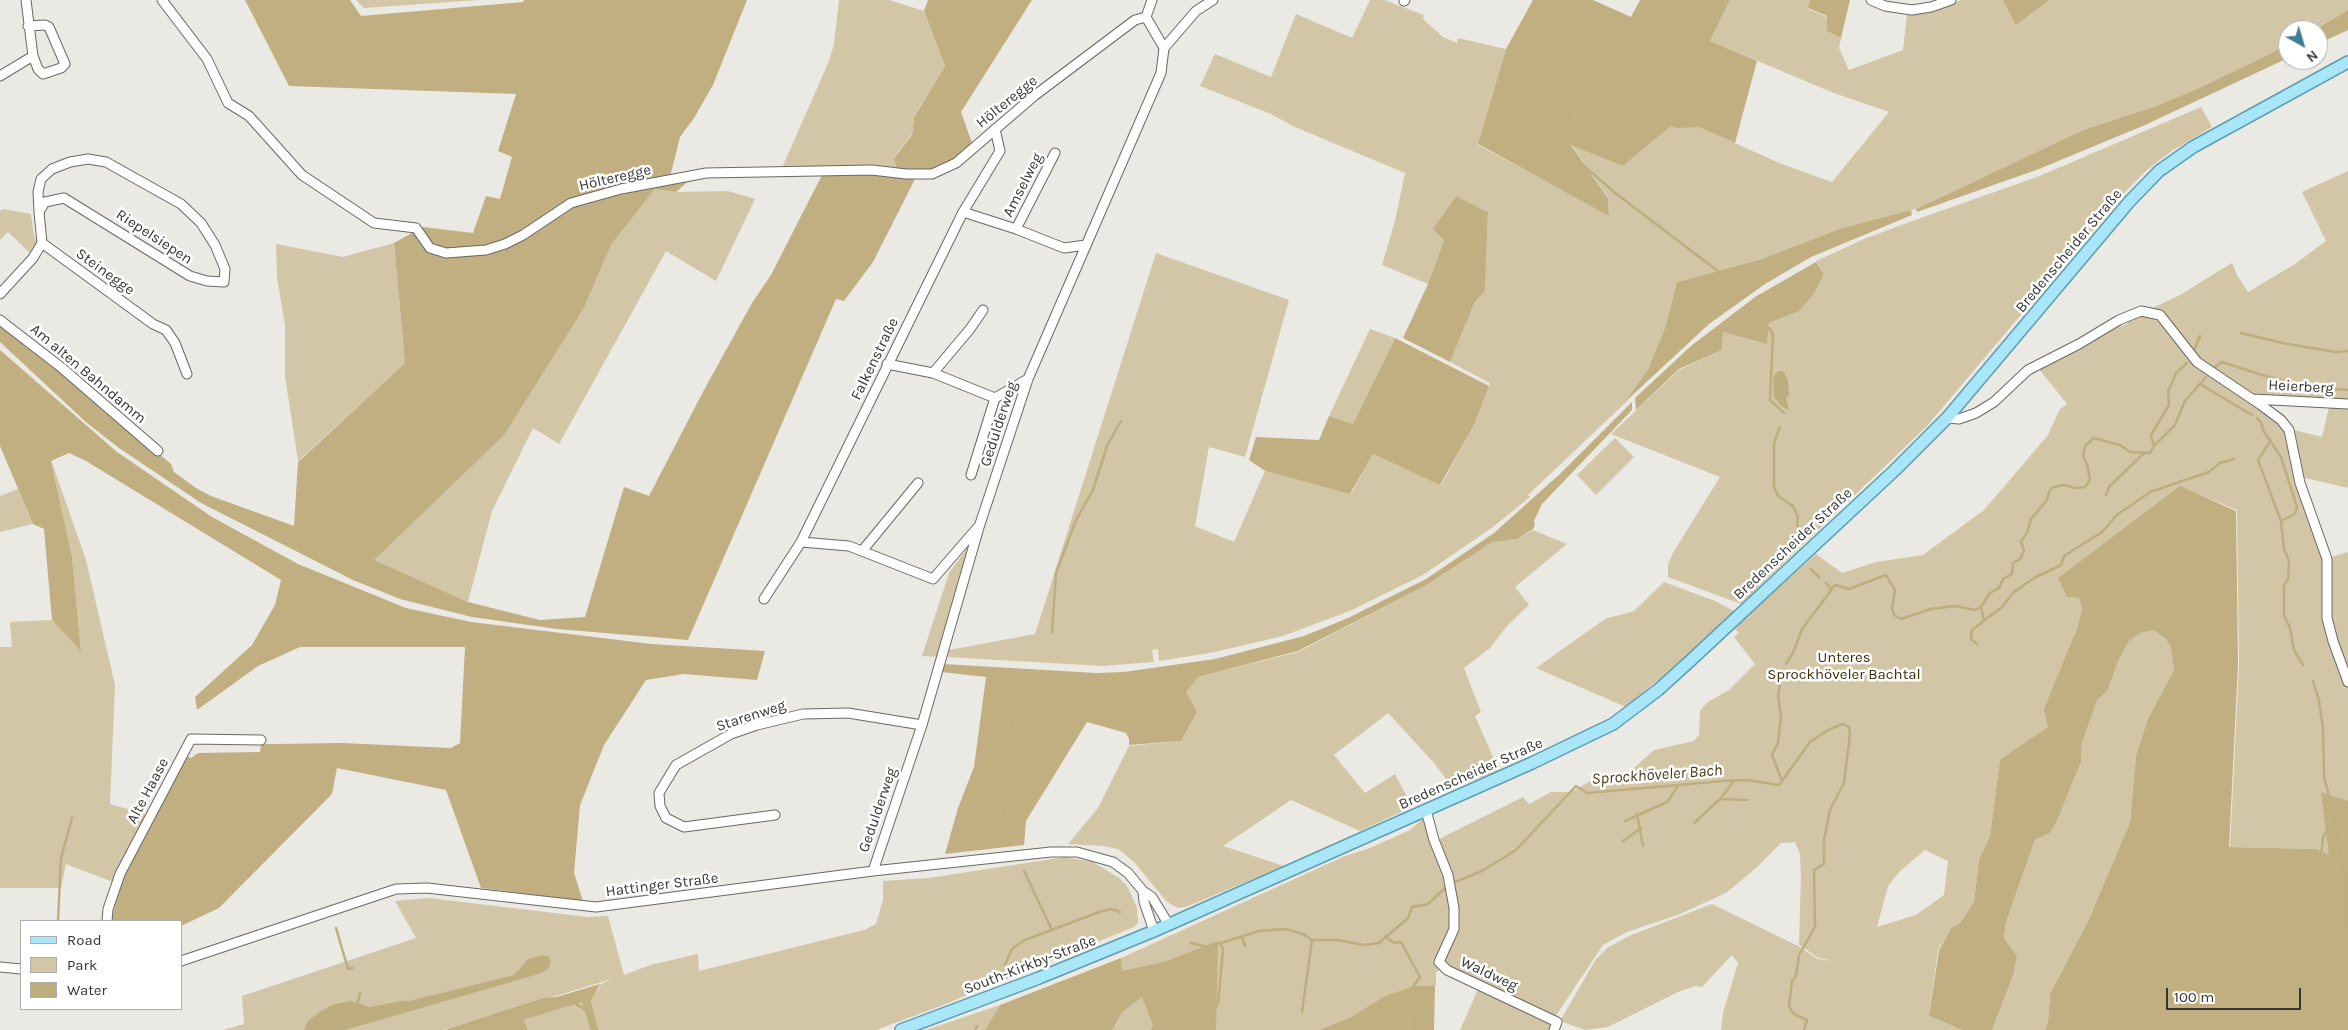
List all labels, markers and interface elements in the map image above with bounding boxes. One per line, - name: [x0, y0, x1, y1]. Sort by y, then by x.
- north arrow: [2278, 20, 2328, 70]
- text: N: [2303, 46, 2321, 66]
- street label: Hölteregge: [973, 72, 1041, 132]
- street label: Amselweg: [999, 150, 1047, 220]
- street label: Hölteregge: [577, 161, 653, 195]
- street label: Bredenscheider Straße: [2012, 186, 2126, 316]
- street label: Riepelsiepen: [112, 206, 196, 268]
- street label: Steinegge: [72, 245, 138, 299]
- street label: Falkenstraße: [847, 315, 903, 403]
- street label: Am alten Bahndamm: [26, 320, 150, 428]
- street label: Heierberg: [2268, 376, 2334, 398]
- street label: Gedulderweg: [977, 379, 1021, 469]
- street label: Bredenscheider Straße: [1730, 484, 1856, 604]
- park label: Unteres Sprockhöveler Bachtal: [1767, 649, 1921, 684]
- street label: Starenweg: [714, 696, 788, 736]
- street label: Bredenscheider Straße: [1396, 734, 1546, 814]
- street label: Alte Haase: [123, 755, 173, 827]
- water label: Sprockhöveler Bach: [1591, 761, 1723, 789]
- street label: Gedulderweg: [855, 765, 901, 855]
- street label: Hattinger Straße: [605, 869, 719, 901]
- legend: [20, 920, 182, 1010]
- text: Road: [67, 931, 102, 949]
- street label: South-Kirkby-Straße: [961, 931, 1099, 999]
- street label: Waldweg: [1457, 953, 1521, 995]
- text: Park: [67, 956, 97, 974]
- scale bar: [2168, 978, 2303, 1010]
- text: Water: [67, 981, 107, 999]
- text: 100 m: [2174, 988, 2214, 1006]

